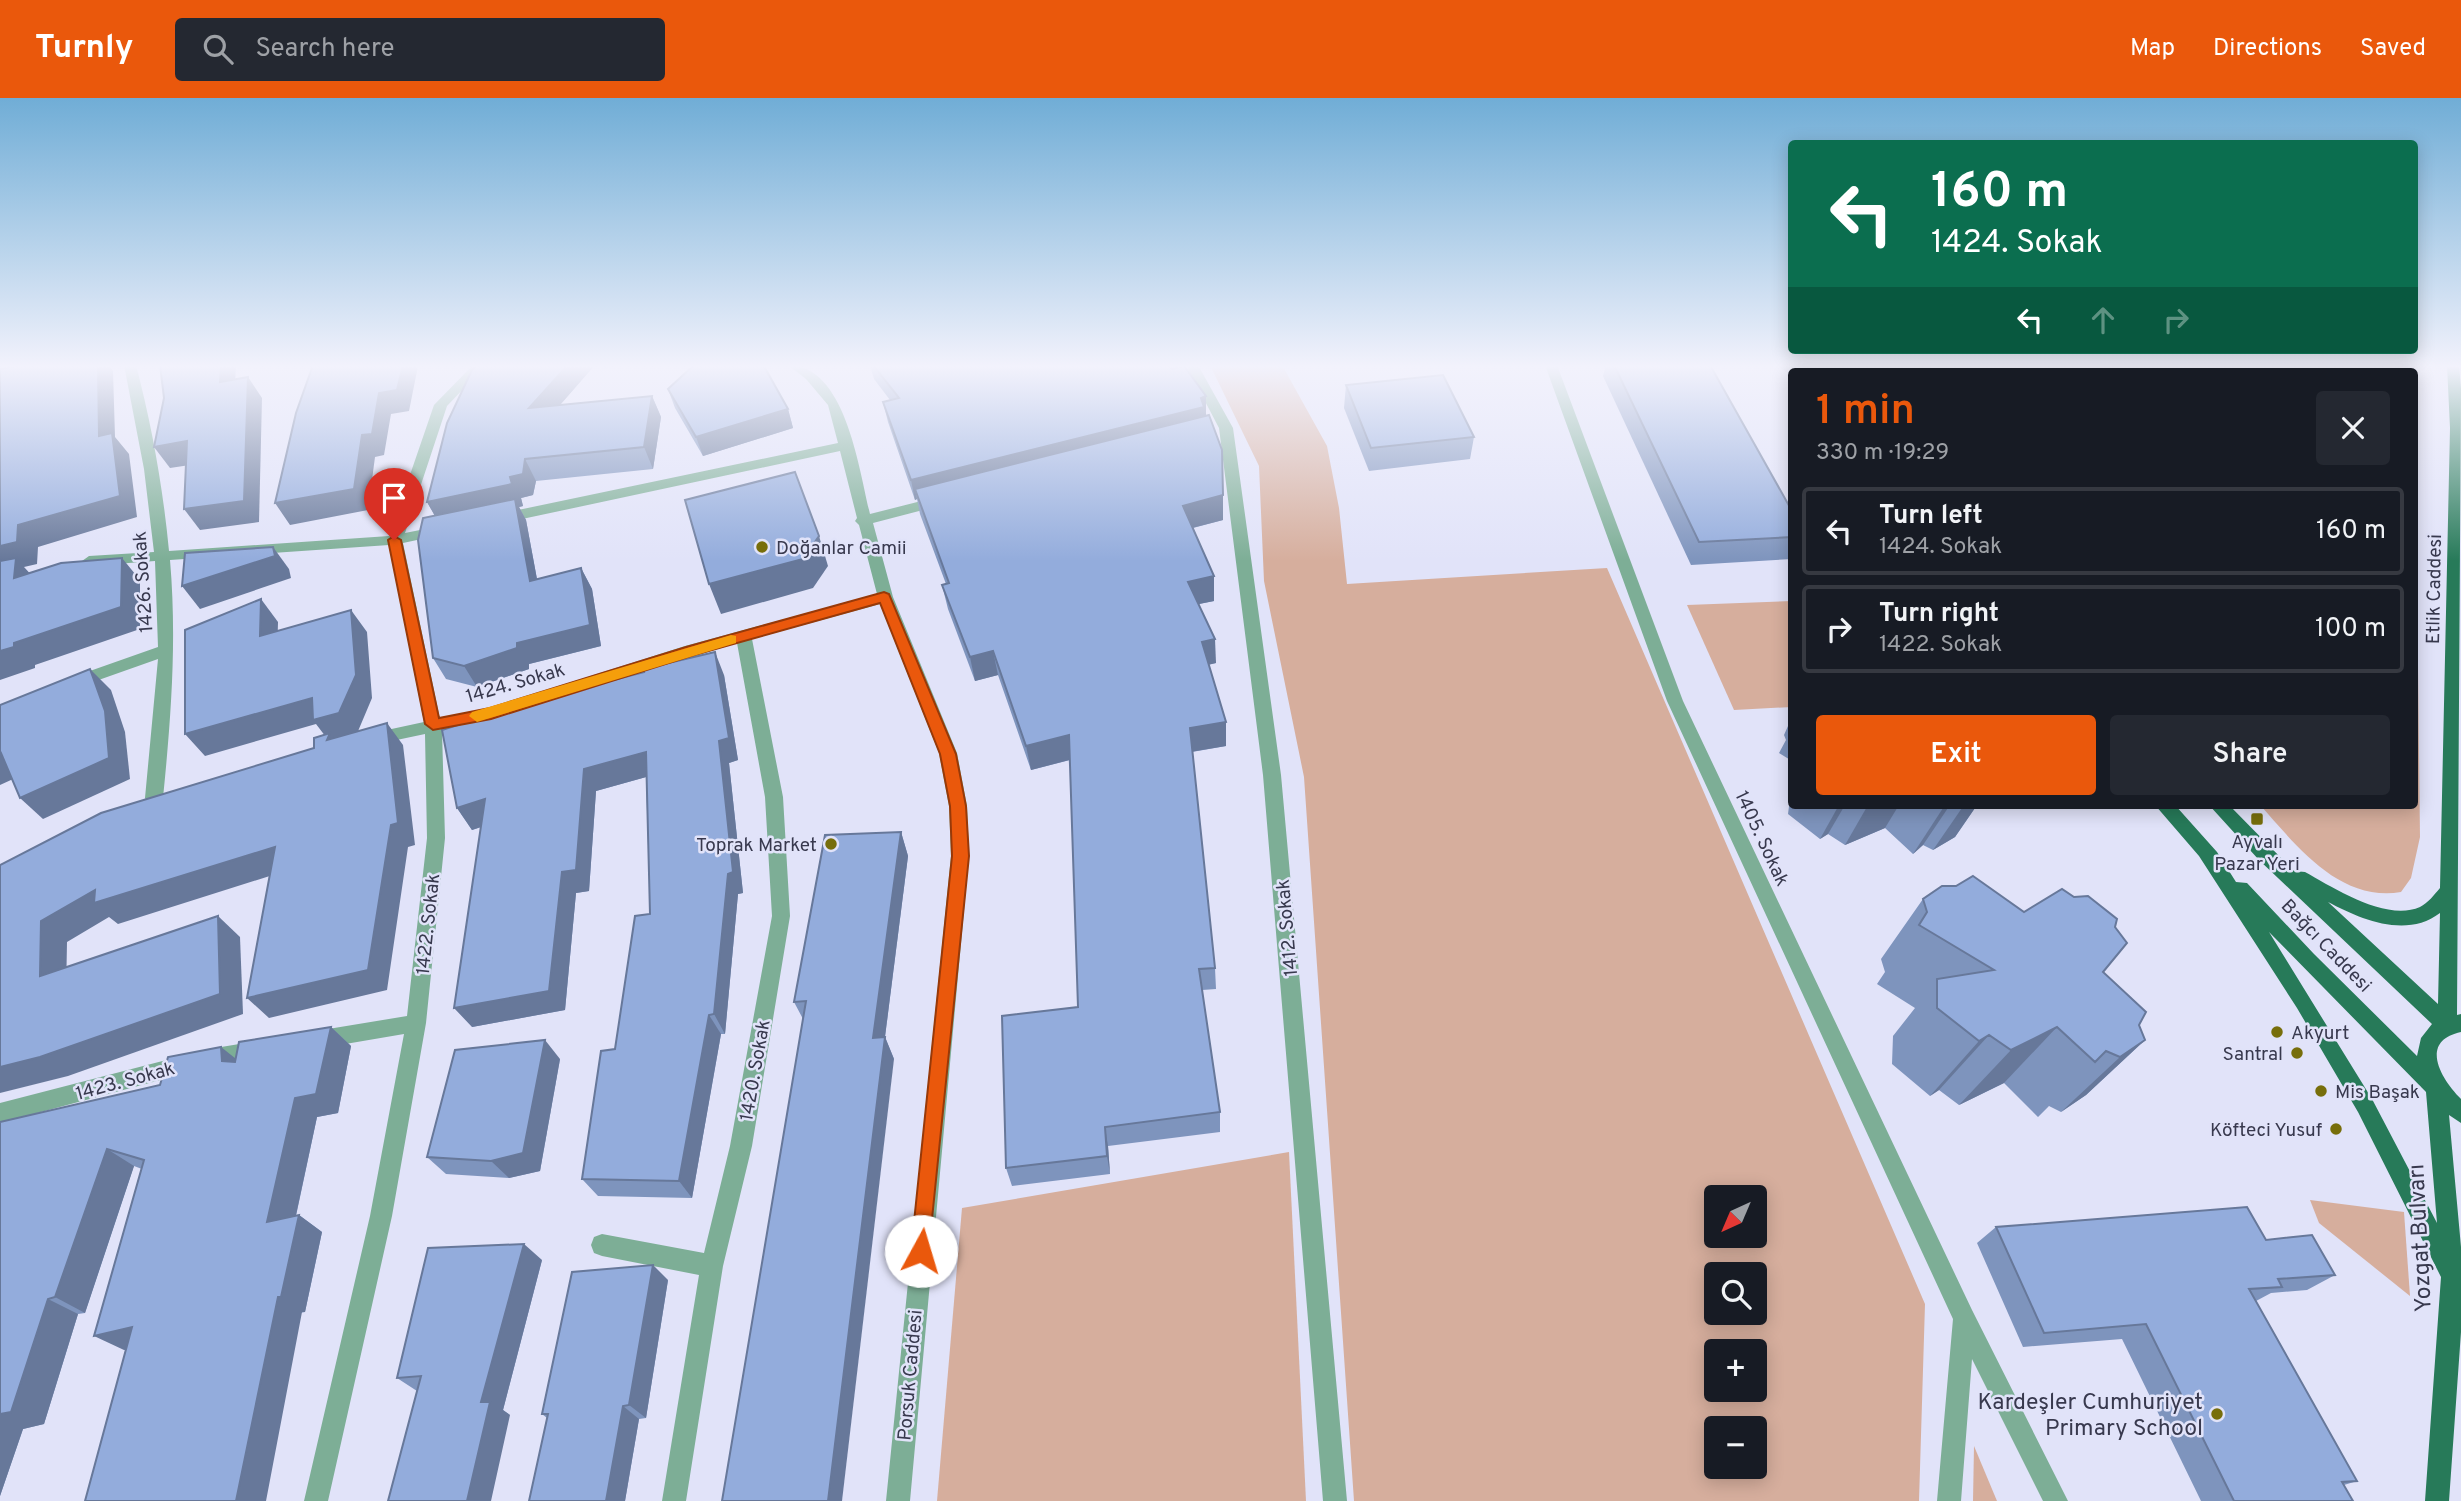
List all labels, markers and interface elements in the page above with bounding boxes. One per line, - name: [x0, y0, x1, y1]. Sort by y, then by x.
- search box: [175, 18, 665, 81]
- text: Turnly: [35, 28, 133, 70]
- icon: search: [199, 30, 237, 68]
- text: Search here: [255, 33, 394, 66]
- text: Map: [2130, 34, 2175, 64]
- text: Directions: [2213, 34, 2322, 64]
- text: Saved: [2360, 34, 2426, 64]
- text: 160 m: [1931, 163, 2068, 225]
- icon: left: [1816, 168, 1907, 259]
- text: 1424. Sokak: [1931, 224, 2102, 264]
- icon: left: [2011, 301, 2049, 339]
- icon: ahead: [2084, 301, 2122, 339]
- icon: right: [2157, 301, 2195, 339]
- text: 1 min: [1816, 386, 1915, 439]
- button: close: [2316, 391, 2390, 465]
- text: 330 m · 19:29: [1816, 439, 1949, 468]
- pin: [364, 468, 424, 540]
- icon: arrive: [375, 479, 413, 517]
- text: Turn left: [1879, 500, 1983, 533]
- icon: left: [1820, 512, 1858, 550]
- text: 160 m: [2316, 515, 2386, 548]
- street label: 1426. Sokak: [128, 530, 160, 633]
- text: 1424. Sokak: [1879, 533, 2002, 562]
- street label: Etlik Caddesi: [2422, 534, 2448, 644]
- place label: Doğanlar Camii: [776, 537, 907, 561]
- marker: Doğanlar Camii: [754, 539, 770, 555]
- text: Turn right: [1879, 598, 1999, 631]
- icon: right: [1820, 610, 1858, 648]
- text: 100 m: [2315, 613, 2386, 646]
- text: 1422. Sokak: [1879, 631, 2002, 660]
- street label: 1424. Sokak: [463, 658, 568, 709]
- button: Exit: [1816, 715, 2096, 795]
- button: Share: [2110, 715, 2390, 795]
- street label: 1405. Sokak: [1729, 787, 1794, 890]
- marker: Ayvalı Pazar Yeri: [2249, 811, 2265, 827]
- place label: Ayvalı Pazar Yeri: [2214, 831, 2300, 877]
- place label: Toprak Market: [696, 834, 817, 858]
- marker: Toprak Market: [823, 836, 839, 852]
- street label: 1422. Sokak: [412, 872, 446, 976]
- street label: 1412. Sokak: [1272, 878, 1304, 977]
- street label: Bağcı Caddesi: [2275, 895, 2376, 998]
- street label: 1420. Sokak: [735, 1018, 777, 1123]
- place label: Akyurt: [2291, 1022, 2349, 1046]
- marker: Akyurt: [2269, 1024, 2285, 1040]
- place label: Santral: [2223, 1043, 2283, 1067]
- marker: Santral: [2289, 1045, 2305, 1061]
- street label: 1423. Sokak: [73, 1057, 178, 1107]
- place label: Mis Başak: [2335, 1081, 2420, 1105]
- marker: Mis Başak: [2313, 1083, 2329, 1099]
- place label: Köfteci Yusuf: [2210, 1119, 2323, 1143]
- marker: Köfteci Yusuf: [2328, 1121, 2344, 1137]
- street label: Yozgat Bulvarı: [2403, 1163, 2440, 1313]
- north arrow: [1704, 1185, 1768, 1248]
- map controls: [1704, 1185, 1767, 1479]
- position arrow: [884, 1214, 958, 1288]
- button: search: [1704, 1262, 1767, 1325]
- street label: Porsuk Caddesi: [893, 1309, 929, 1442]
- button: +: [1704, 1339, 1767, 1402]
- place label: Kardeşler Cumhuriyet Primary School: [1977, 1389, 2203, 1444]
- marker: Kardeşler Cumhuriyet Primary School: [2209, 1406, 2225, 1422]
- button: −: [1704, 1416, 1767, 1479]

